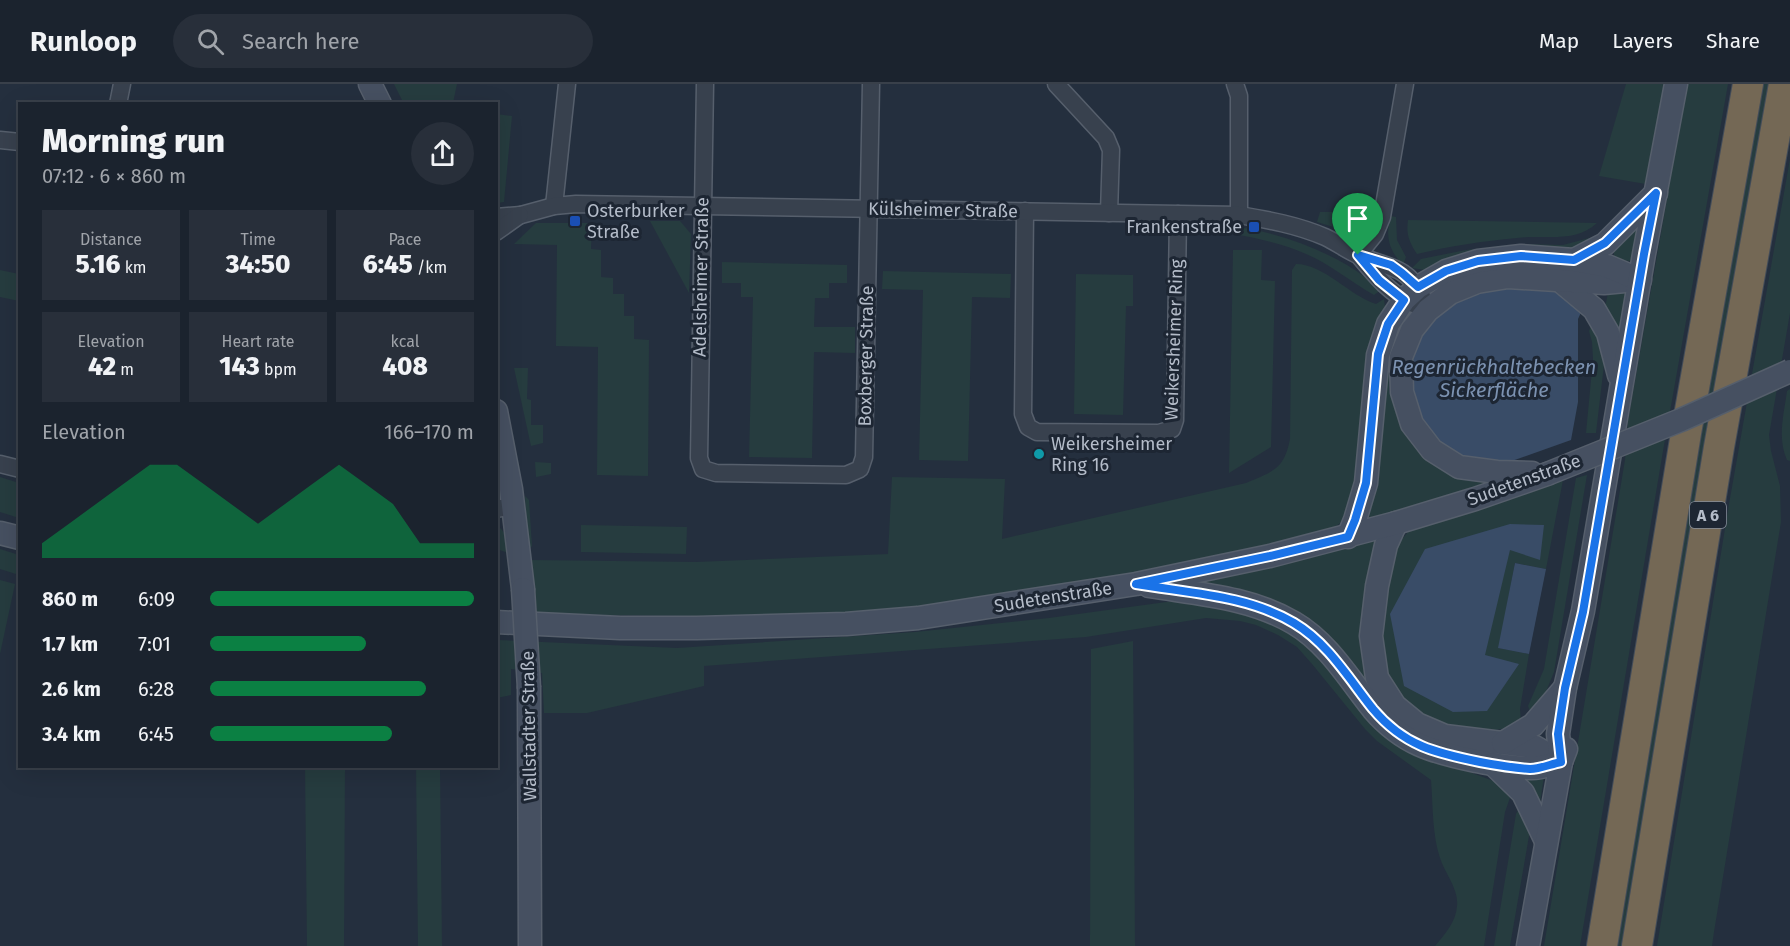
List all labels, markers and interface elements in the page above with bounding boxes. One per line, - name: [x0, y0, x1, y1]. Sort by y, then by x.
- search box: [173, 14, 593, 68]
- text: Runloop: [30, 25, 137, 58]
- icon: search: [194, 25, 227, 58]
- text: Search here: [242, 28, 360, 55]
- text: Map: [1539, 28, 1579, 54]
- text: Layers: [1612, 28, 1673, 54]
- text: Share: [1706, 28, 1760, 54]
- text: Morning run: [42, 121, 225, 161]
- button: share: [411, 122, 474, 185]
- text: 07:12 · 6 × 860 m: [42, 164, 186, 188]
- pin: [1332, 193, 1383, 255]
- street label: Adelsheimer Straße: [689, 197, 713, 357]
- street label: Külsheimer Straße: [868, 198, 1018, 222]
- place label: Osterburker Straße: [587, 200, 685, 243]
- icon: arrive: [1341, 202, 1374, 235]
- marker: Osterburker Straße: [568, 214, 582, 228]
- place label: Frankenstraße: [1126, 216, 1242, 238]
- marker: Frankenstraße: [1247, 220, 1261, 234]
- text: Distance: [80, 230, 142, 249]
- text: Time: [240, 230, 276, 249]
- text: Pace: [388, 230, 422, 249]
- text: 5.16: [75, 249, 120, 280]
- text: 34:50: [226, 249, 290, 280]
- text: 6:45: [363, 249, 413, 280]
- text: km: [120, 258, 147, 277]
- text: /km: [413, 258, 447, 277]
- street label: Weikersheimer Ring: [1160, 258, 1188, 421]
- street label: Boxberger Straße: [854, 285, 878, 427]
- text: Elevation: [77, 332, 145, 351]
- text: Heart rate: [222, 332, 294, 351]
- text: kcal: [391, 332, 419, 351]
- text: 42: [88, 351, 116, 382]
- text: 143: [219, 351, 260, 382]
- text: 408: [382, 351, 428, 382]
- water label: Regenrückhaltebecken Sickerfläche: [1392, 355, 1596, 402]
- text: m: [116, 360, 134, 379]
- text: bpm: [260, 360, 297, 379]
- text: Elevation: [42, 420, 126, 444]
- text: 166–170 m: [384, 420, 474, 444]
- place label: Weikersheimer Ring 16: [1051, 433, 1172, 476]
- marker: Weikersheimer Ring 16: [1032, 447, 1046, 461]
- street label: Sudetenstraße: [1464, 449, 1584, 511]
- road number: A 6: [1690, 502, 1726, 528]
- street label: Sudetenstraße: [993, 577, 1113, 617]
- text: 860 m: [42, 587, 98, 611]
- text: 6:09: [138, 587, 175, 611]
- text: 1.7 km: [42, 632, 98, 656]
- text: 7:01: [138, 632, 171, 656]
- street label: Wallstadter Straße: [517, 651, 541, 801]
- text: 2.6 km: [42, 677, 101, 701]
- text: 6:28: [138, 677, 174, 701]
- text: 3.4 km: [42, 722, 101, 746]
- text: 6:45: [138, 722, 174, 746]

